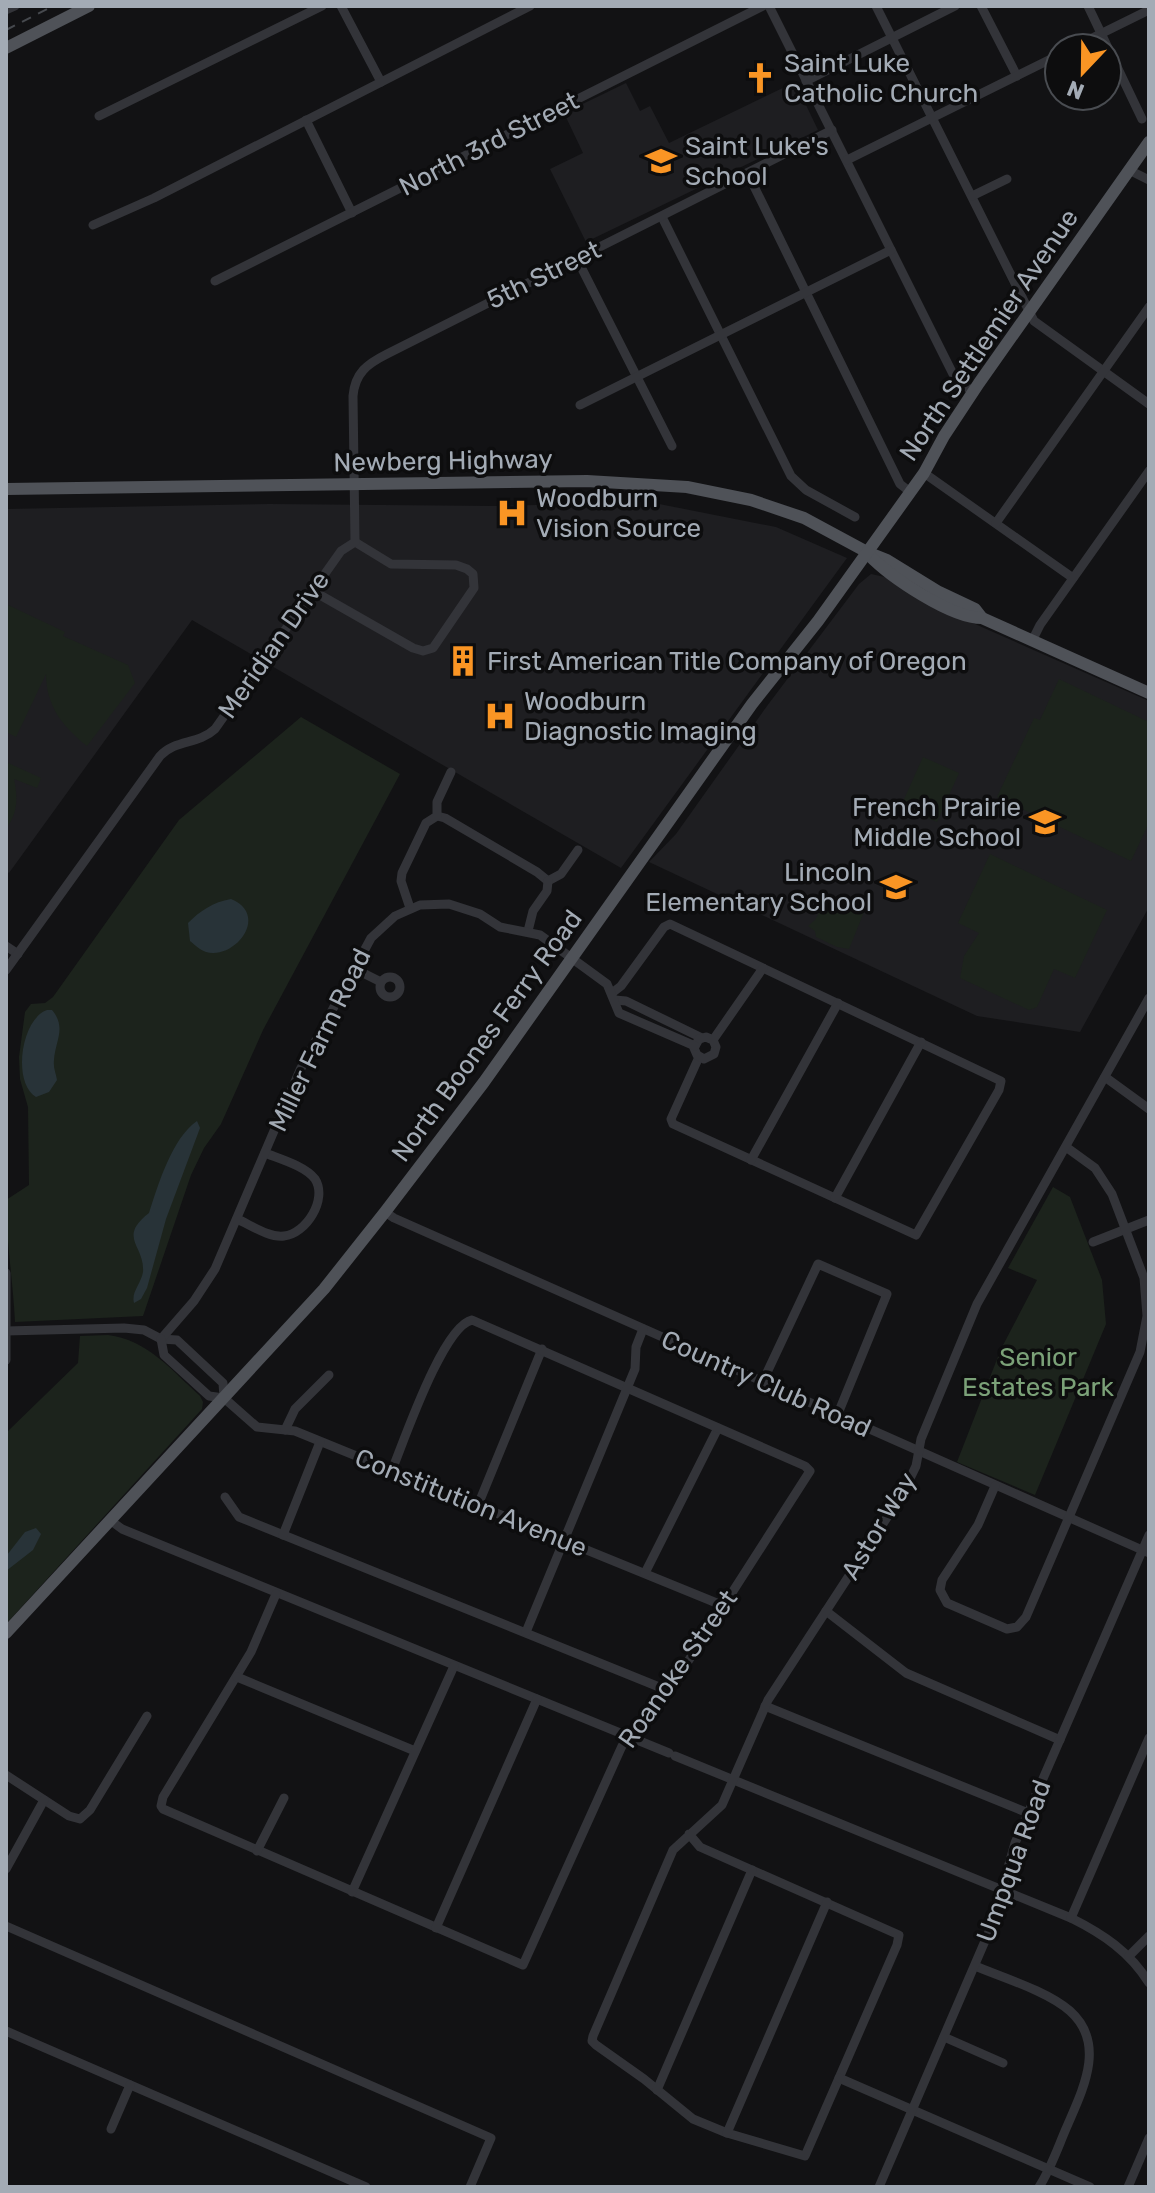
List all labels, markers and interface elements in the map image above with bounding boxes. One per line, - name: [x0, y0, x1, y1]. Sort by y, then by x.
- north arrow: [1043, 32, 1123, 112]
- place label: Saint Luke Catholic Church: [784, 48, 978, 109]
- church icon: Saint Luke Catholic Church: [743, 61, 777, 95]
- text: N: [1063, 75, 1088, 106]
- street label: North 3rd Street: [394, 85, 584, 203]
- place label: Saint Luke's School: [685, 131, 829, 192]
- school or university icon: Saint Luke's School: [644, 144, 678, 178]
- street label: North Settlemier Avenue: [893, 203, 1085, 467]
- street label: 5th Street: [482, 234, 606, 316]
- street label: Newberg Highway: [333, 444, 553, 478]
- place label: Woodburn Vision Source: [536, 483, 701, 544]
- hospital icon: Woodburn Vision Source: [495, 496, 529, 530]
- street label: Meridian Drive: [212, 566, 336, 724]
- building icon: First American Title Company of Oregon: [446, 644, 480, 678]
- place label: First American Title Company of Oregon: [487, 646, 967, 677]
- place label: Woodburn Diagnostic Imaging: [524, 686, 757, 747]
- hospital icon: Woodburn Diagnostic Imaging: [483, 699, 517, 733]
- place label: French Prairie Middle School: [852, 792, 1021, 853]
- school or university icon: French Prairie Middle School: [1028, 805, 1062, 839]
- place label: Lincoln Elementary School: [645, 857, 872, 918]
- school or university icon: Lincoln Elementary School: [879, 870, 913, 904]
- street label: North Boones Ferry Road: [385, 904, 589, 1168]
- street label: Miller Farm Road: [262, 944, 378, 1136]
- street label: Country Club Road: [656, 1324, 876, 1444]
- park label: Senior Estates Park: [962, 1342, 1114, 1403]
- street label: Constitution Avenue: [350, 1442, 592, 1564]
- street label: Astor Way: [835, 1467, 923, 1585]
- street label: Roanoke Street: [612, 1584, 744, 1754]
- street label: Umpqua Road: [970, 1776, 1058, 1946]

